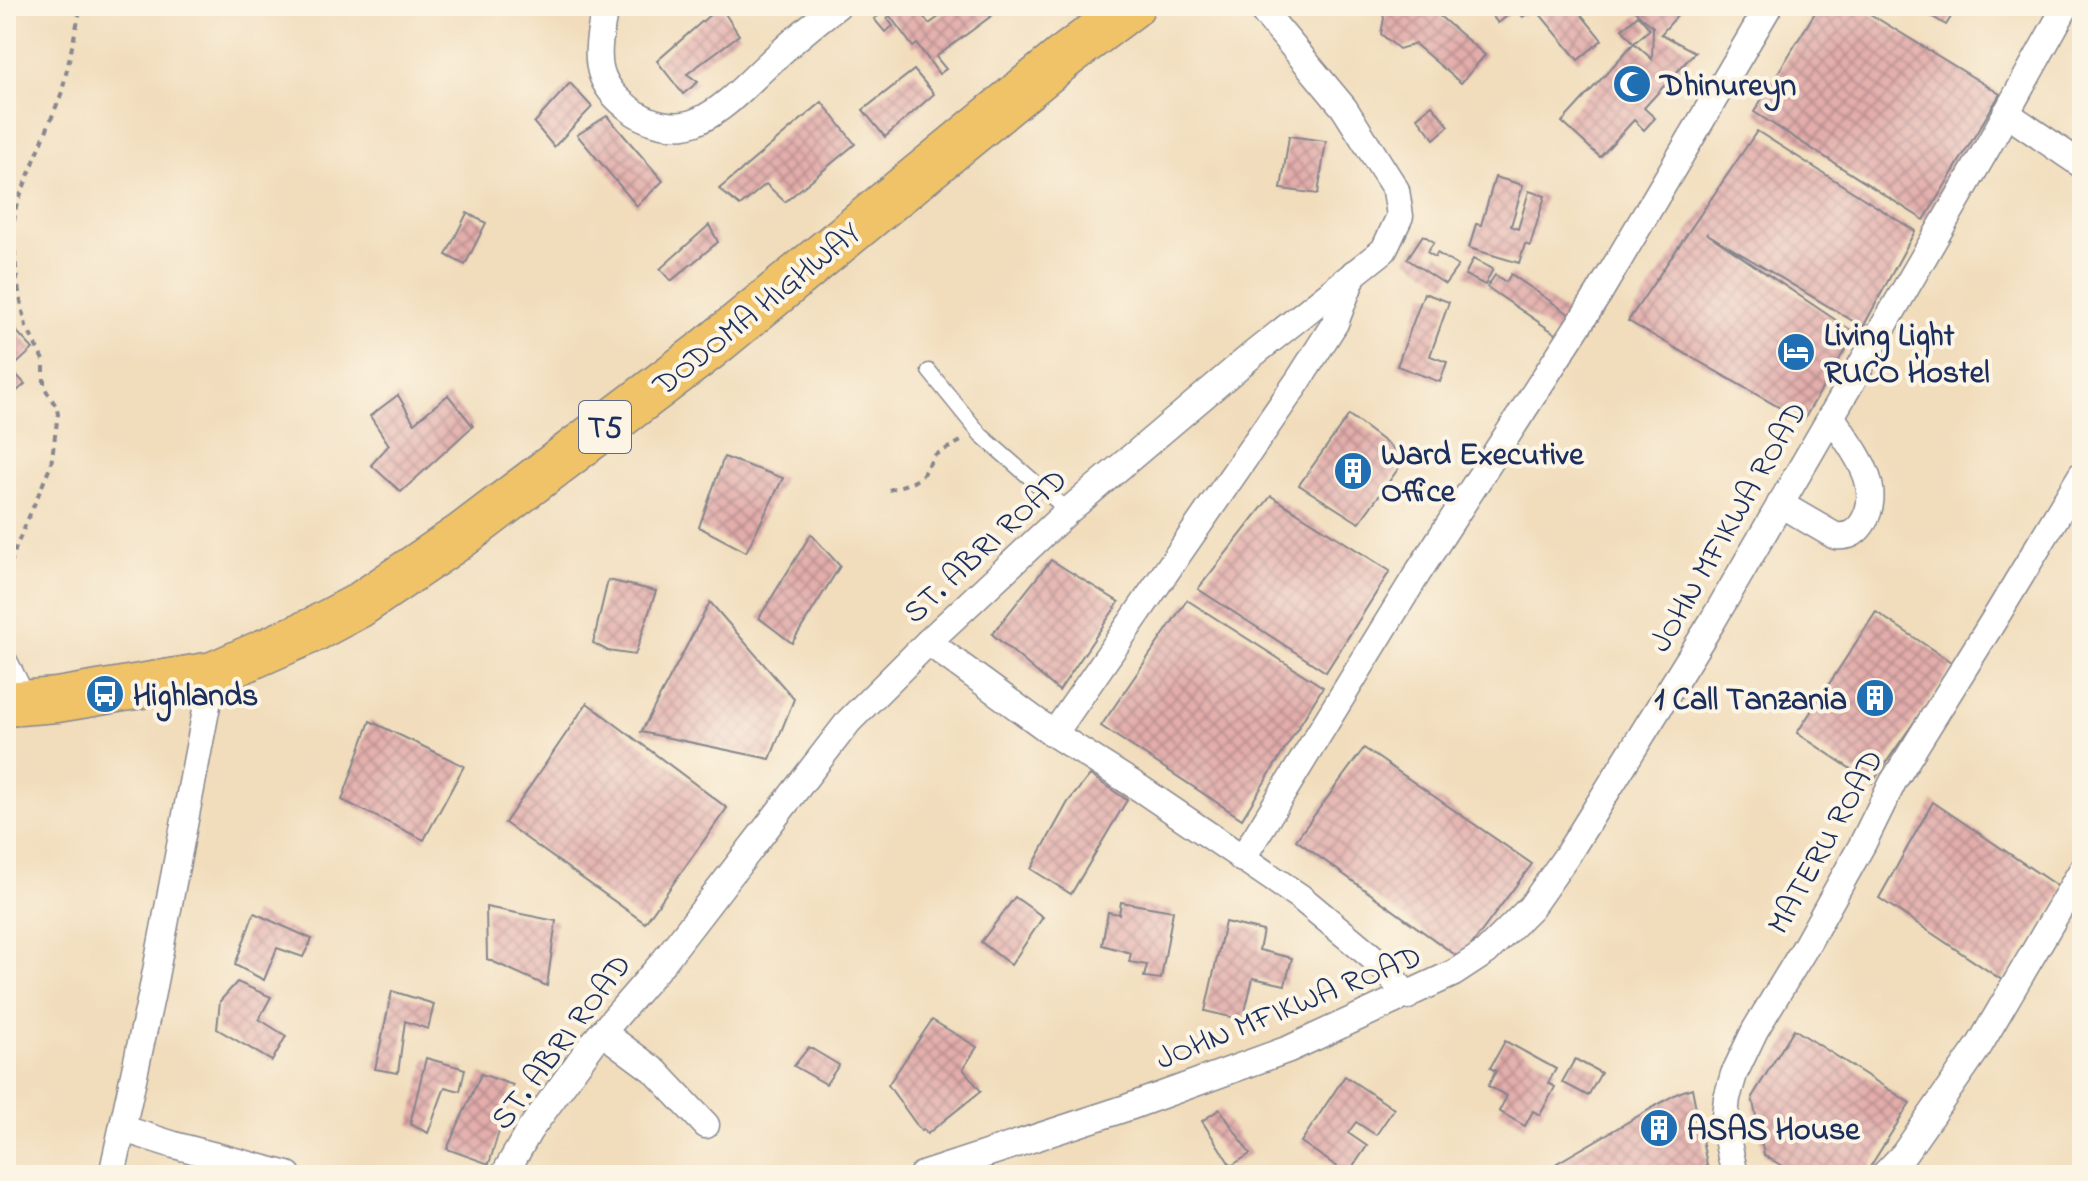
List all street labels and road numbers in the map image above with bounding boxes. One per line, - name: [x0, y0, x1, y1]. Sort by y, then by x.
- street label: DODOMA HIGHWAY: [643, 212, 873, 410]
- street label: JOHN MFIKWA ROAD: [1639, 394, 1821, 662]
- road number: T5: [579, 401, 631, 453]
- street label: ST. ABRI ROAD: [894, 459, 1079, 636]
- street label: MATERU ROAD: [1757, 742, 1897, 944]
- street label: JOHN MFIKWA ROAD: [1149, 934, 1429, 1084]
- street label: ST. ABRI ROAD: [481, 945, 645, 1141]

